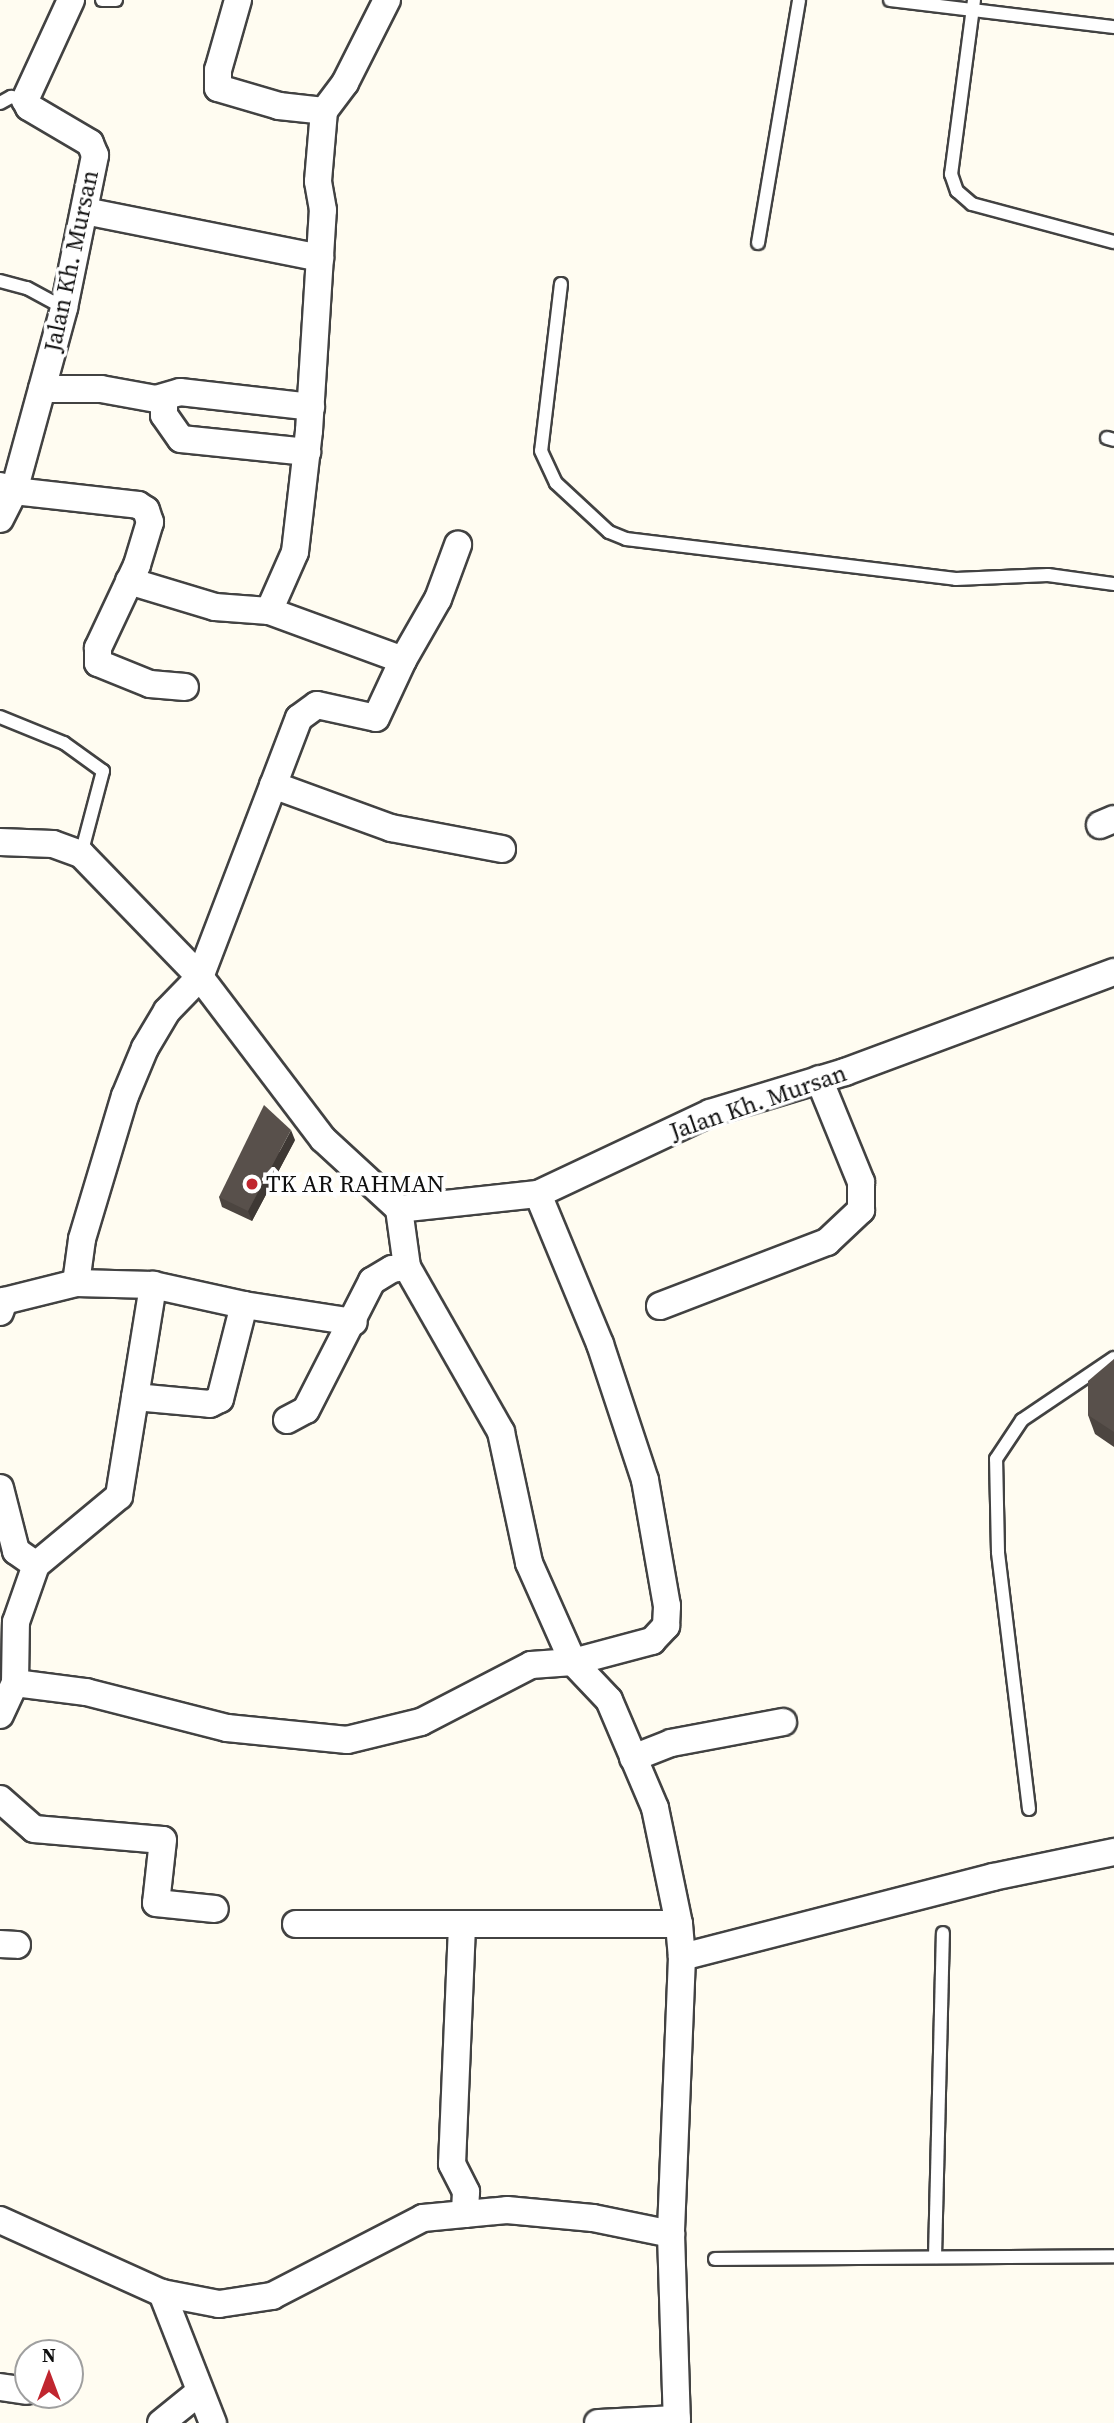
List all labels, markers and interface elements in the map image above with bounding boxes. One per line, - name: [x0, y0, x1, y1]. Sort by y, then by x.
- street label: Jalan Kh. Mursan: [38, 168, 104, 354]
- street label: Jalan Kh. Mursan: [666, 1058, 850, 1146]
- place label: TK AR RAHMAN: [266, 1170, 444, 1198]
- marker: TK AR RAHMAN: [244, 1176, 260, 1192]
- north arrow: [14, 2339, 84, 2409]
- text: N: [42, 2342, 56, 2368]

